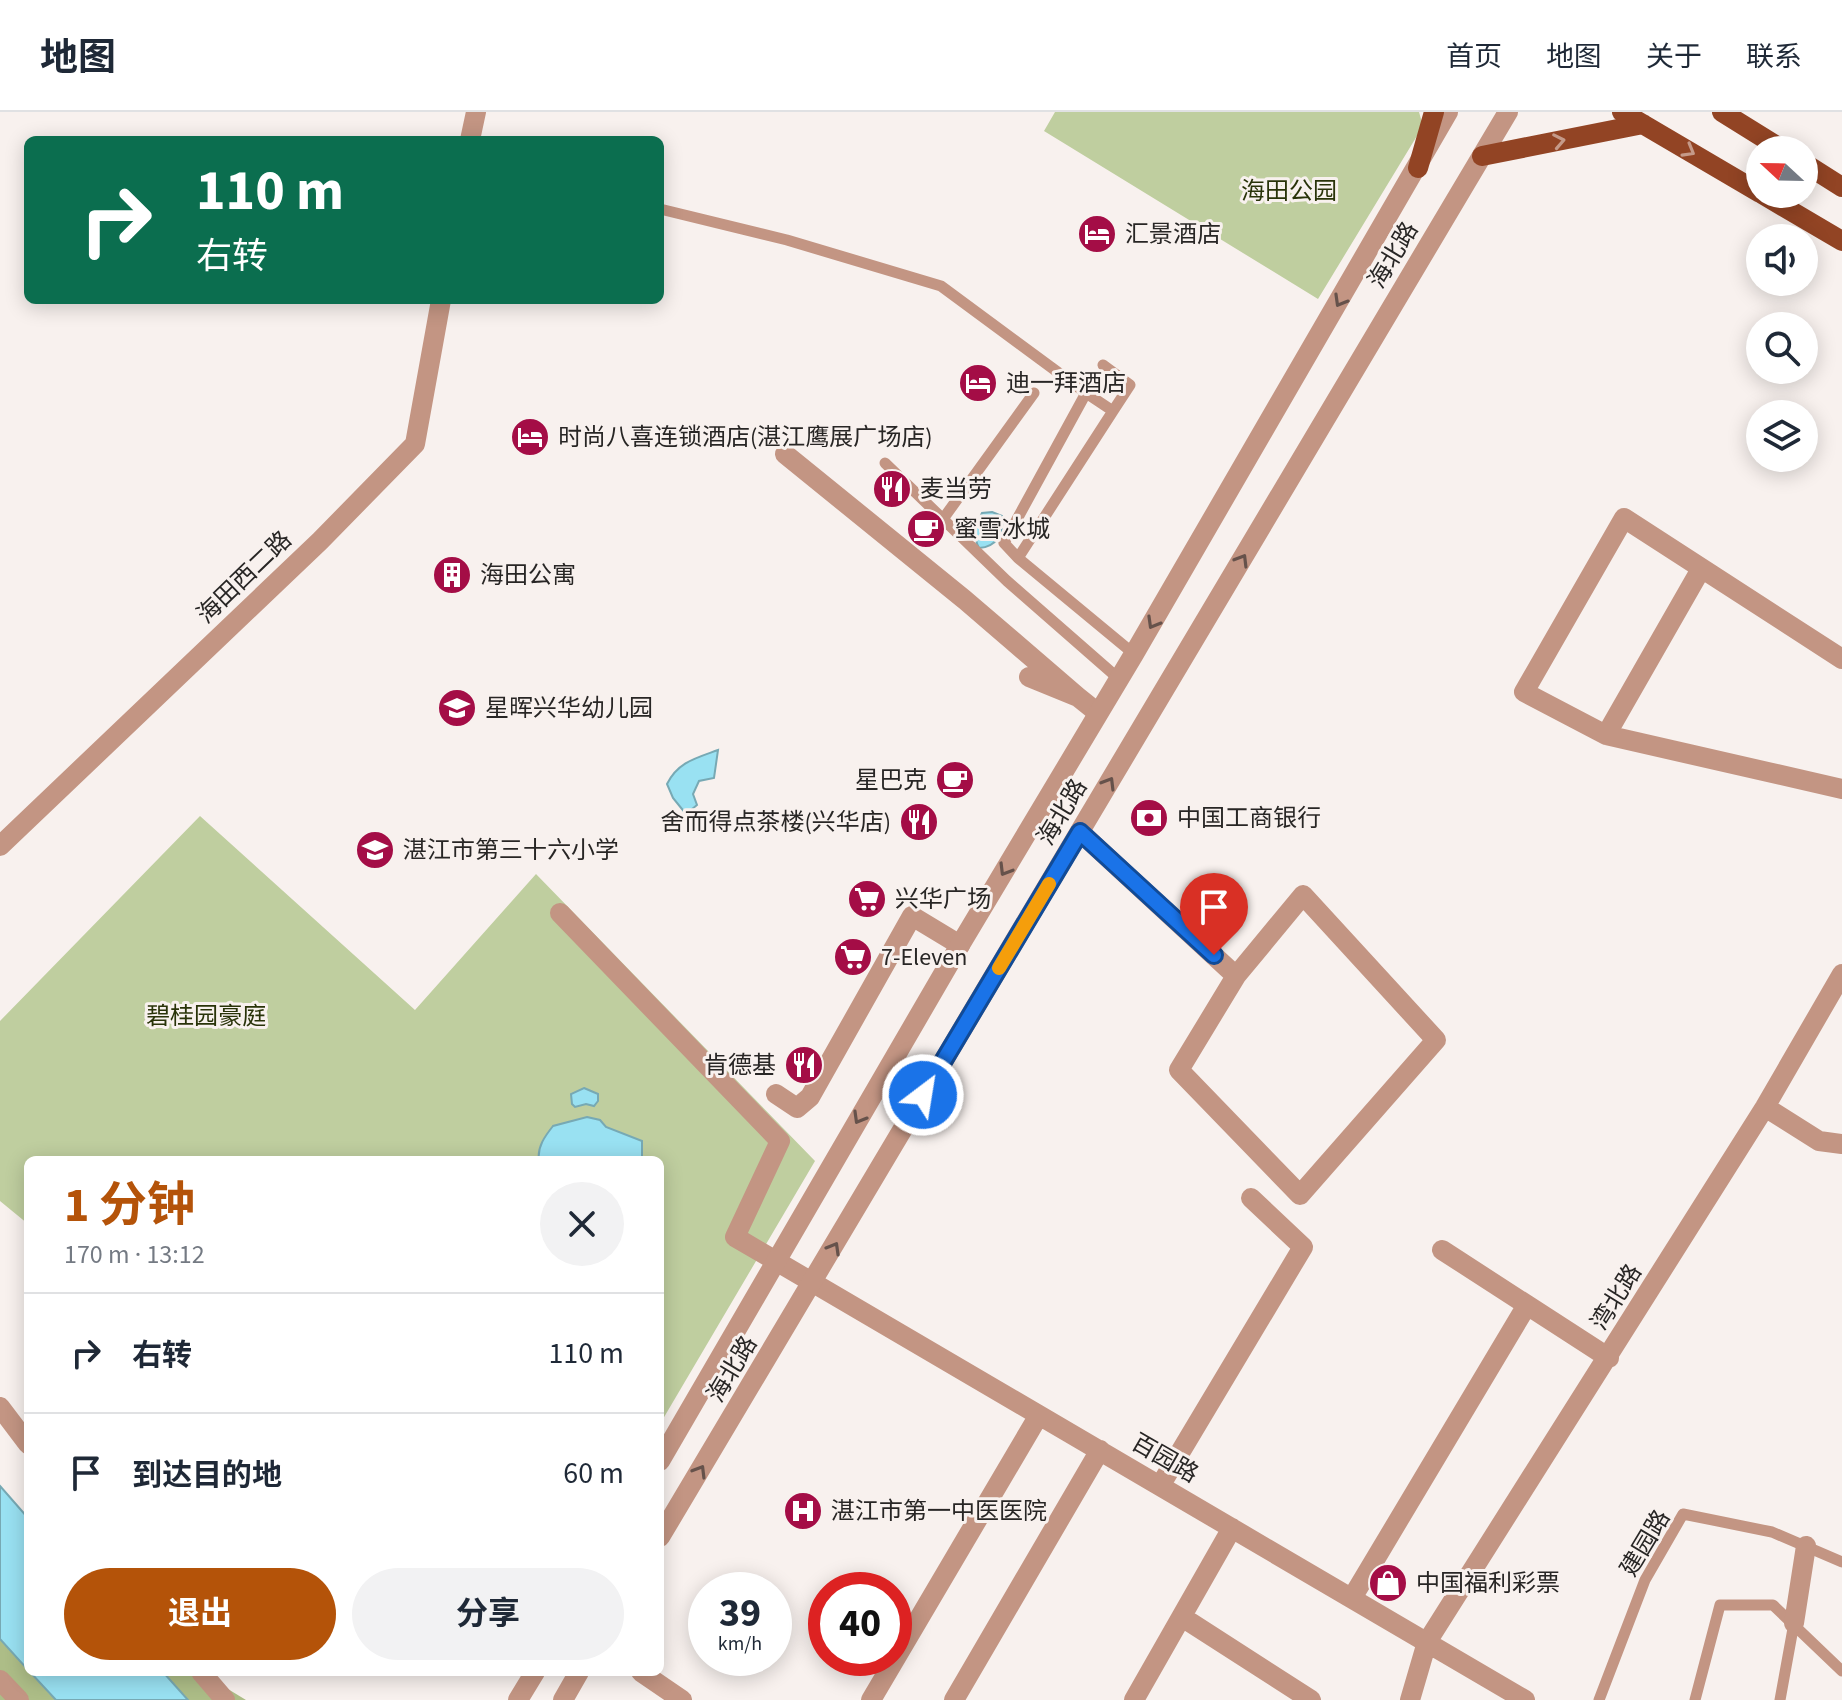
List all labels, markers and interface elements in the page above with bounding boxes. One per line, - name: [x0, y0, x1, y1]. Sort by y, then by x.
- text: 地图: [40, 31, 116, 85]
- text: 首页: [1446, 37, 1502, 77]
- text: 地图: [1546, 37, 1602, 77]
- text: 关于: [1646, 37, 1702, 77]
- text: 联系: [1746, 37, 1802, 77]
- one-way arrow: [1552, 133, 1565, 150]
- north arrow: [1746, 136, 1818, 208]
- map controls: [1746, 136, 1818, 472]
- one-way arrow: [1680, 141, 1695, 157]
- text: 110 m: [196, 152, 344, 231]
- icon: right: [64, 168, 168, 272]
- park label: 海田公园: [1241, 174, 1337, 209]
- hotel icon: 汇景酒店: [1076, 213, 1118, 255]
- street label: 海北路: [1360, 215, 1427, 295]
- place label: 汇景酒店: [1125, 217, 1221, 252]
- button: sound: [1746, 224, 1818, 296]
- text: 右转: [196, 231, 268, 282]
- one-way arrow: [1334, 292, 1350, 307]
- button: search: [1746, 312, 1818, 384]
- hotel icon: 迪一拜酒店: [957, 362, 999, 404]
- place label: 迪一拜酒店: [1006, 366, 1126, 401]
- button: layers: [1746, 400, 1818, 472]
- hotel icon: 时尚八喜连锁酒店(湛江鹰展广场店): [509, 416, 551, 458]
- place label: 时尚八喜连锁酒店(湛江鹰展广场店): [558, 420, 933, 455]
- restaurant icon: 麦当劳: [871, 468, 913, 510]
- place label: 麦当劳: [920, 472, 992, 507]
- cafe icon: 蜜雪冰城: [905, 508, 947, 550]
- place label: 蜜雪冰城: [954, 512, 1050, 547]
- street label: 海田西二路: [189, 523, 300, 632]
- building icon: 海田公寓: [431, 554, 473, 596]
- one-way arrow: [1233, 554, 1248, 569]
- place label: 海田公寓: [480, 558, 576, 593]
- one-way arrow: [1147, 614, 1163, 628]
- school or university icon: 星晖兴华幼儿园: [436, 687, 478, 729]
- place label: 星晖兴华幼儿园: [485, 691, 653, 726]
- cafe icon: 星巴克: [934, 759, 976, 801]
- place label: 星巴克: [855, 763, 927, 798]
- street label: 海北路: [1029, 772, 1096, 852]
- one-way arrow: [1100, 777, 1115, 792]
- bank icon: 中国工商银行: [1128, 797, 1170, 839]
- restaurant icon: 舍而得点茶楼(兴华店): [898, 801, 940, 843]
- place label: 中国工商银行: [1177, 801, 1321, 836]
- place label: 舍而得点茶楼(兴华店): [660, 805, 891, 840]
- school or university icon: 湛江市第三十六小学: [354, 829, 396, 871]
- place label: 湛江市第三十六小学: [403, 833, 619, 868]
- one-way arrow: [999, 861, 1015, 876]
- pin: [1180, 873, 1248, 955]
- supermarket icon: 兴华广场: [846, 878, 888, 920]
- place label: 兴华广场: [895, 882, 991, 917]
- icon: arrive: [1192, 885, 1236, 929]
- supermarket icon: 7-Eleven: [832, 936, 874, 978]
- place label: 7-Eleven: [881, 940, 967, 975]
- park label: 碧桂园豪庭: [146, 999, 266, 1034]
- restaurant icon: 肯德基: [783, 1044, 825, 1086]
- place label: 肯德基: [704, 1048, 776, 1083]
- position arrow: [881, 1053, 965, 1137]
- one-way arrow: [853, 1109, 869, 1124]
- text: 1 分钟: [64, 1172, 195, 1240]
- button: close: [540, 1182, 624, 1266]
- text: 170 m · 13:12: [64, 1236, 205, 1273]
- one-way arrow: [824, 1242, 840, 1257]
- street label: 湾北路: [1583, 1257, 1650, 1337]
- street label: 海北路: [699, 1329, 766, 1409]
- icon: right: [64, 1331, 108, 1375]
- text: 110 m: [548, 1332, 624, 1375]
- text: 右转: [132, 1334, 192, 1377]
- street label: 百园路: [1125, 1425, 1205, 1492]
- icon: arrive: [64, 1451, 108, 1495]
- text: 60 m: [563, 1452, 624, 1495]
- text: 到达目的地: [132, 1454, 282, 1497]
- one-way arrow: [691, 1465, 706, 1480]
- hospital icon: 湛江市第一中医医院: [782, 1490, 824, 1532]
- place label: 湛江市第一中医医院: [831, 1494, 1047, 1529]
- street label: 建园路: [1612, 1503, 1679, 1583]
- shop icon: 中国福利彩票: [1367, 1562, 1409, 1604]
- place label: 中国福利彩票: [1416, 1566, 1560, 1601]
- button: 退出: [64, 1568, 336, 1660]
- button: 分享: [352, 1568, 624, 1660]
- speed limit sign: 40: [808, 1572, 912, 1676]
- text: 39: [719, 1585, 761, 1642]
- text: km/h: [718, 1630, 762, 1658]

